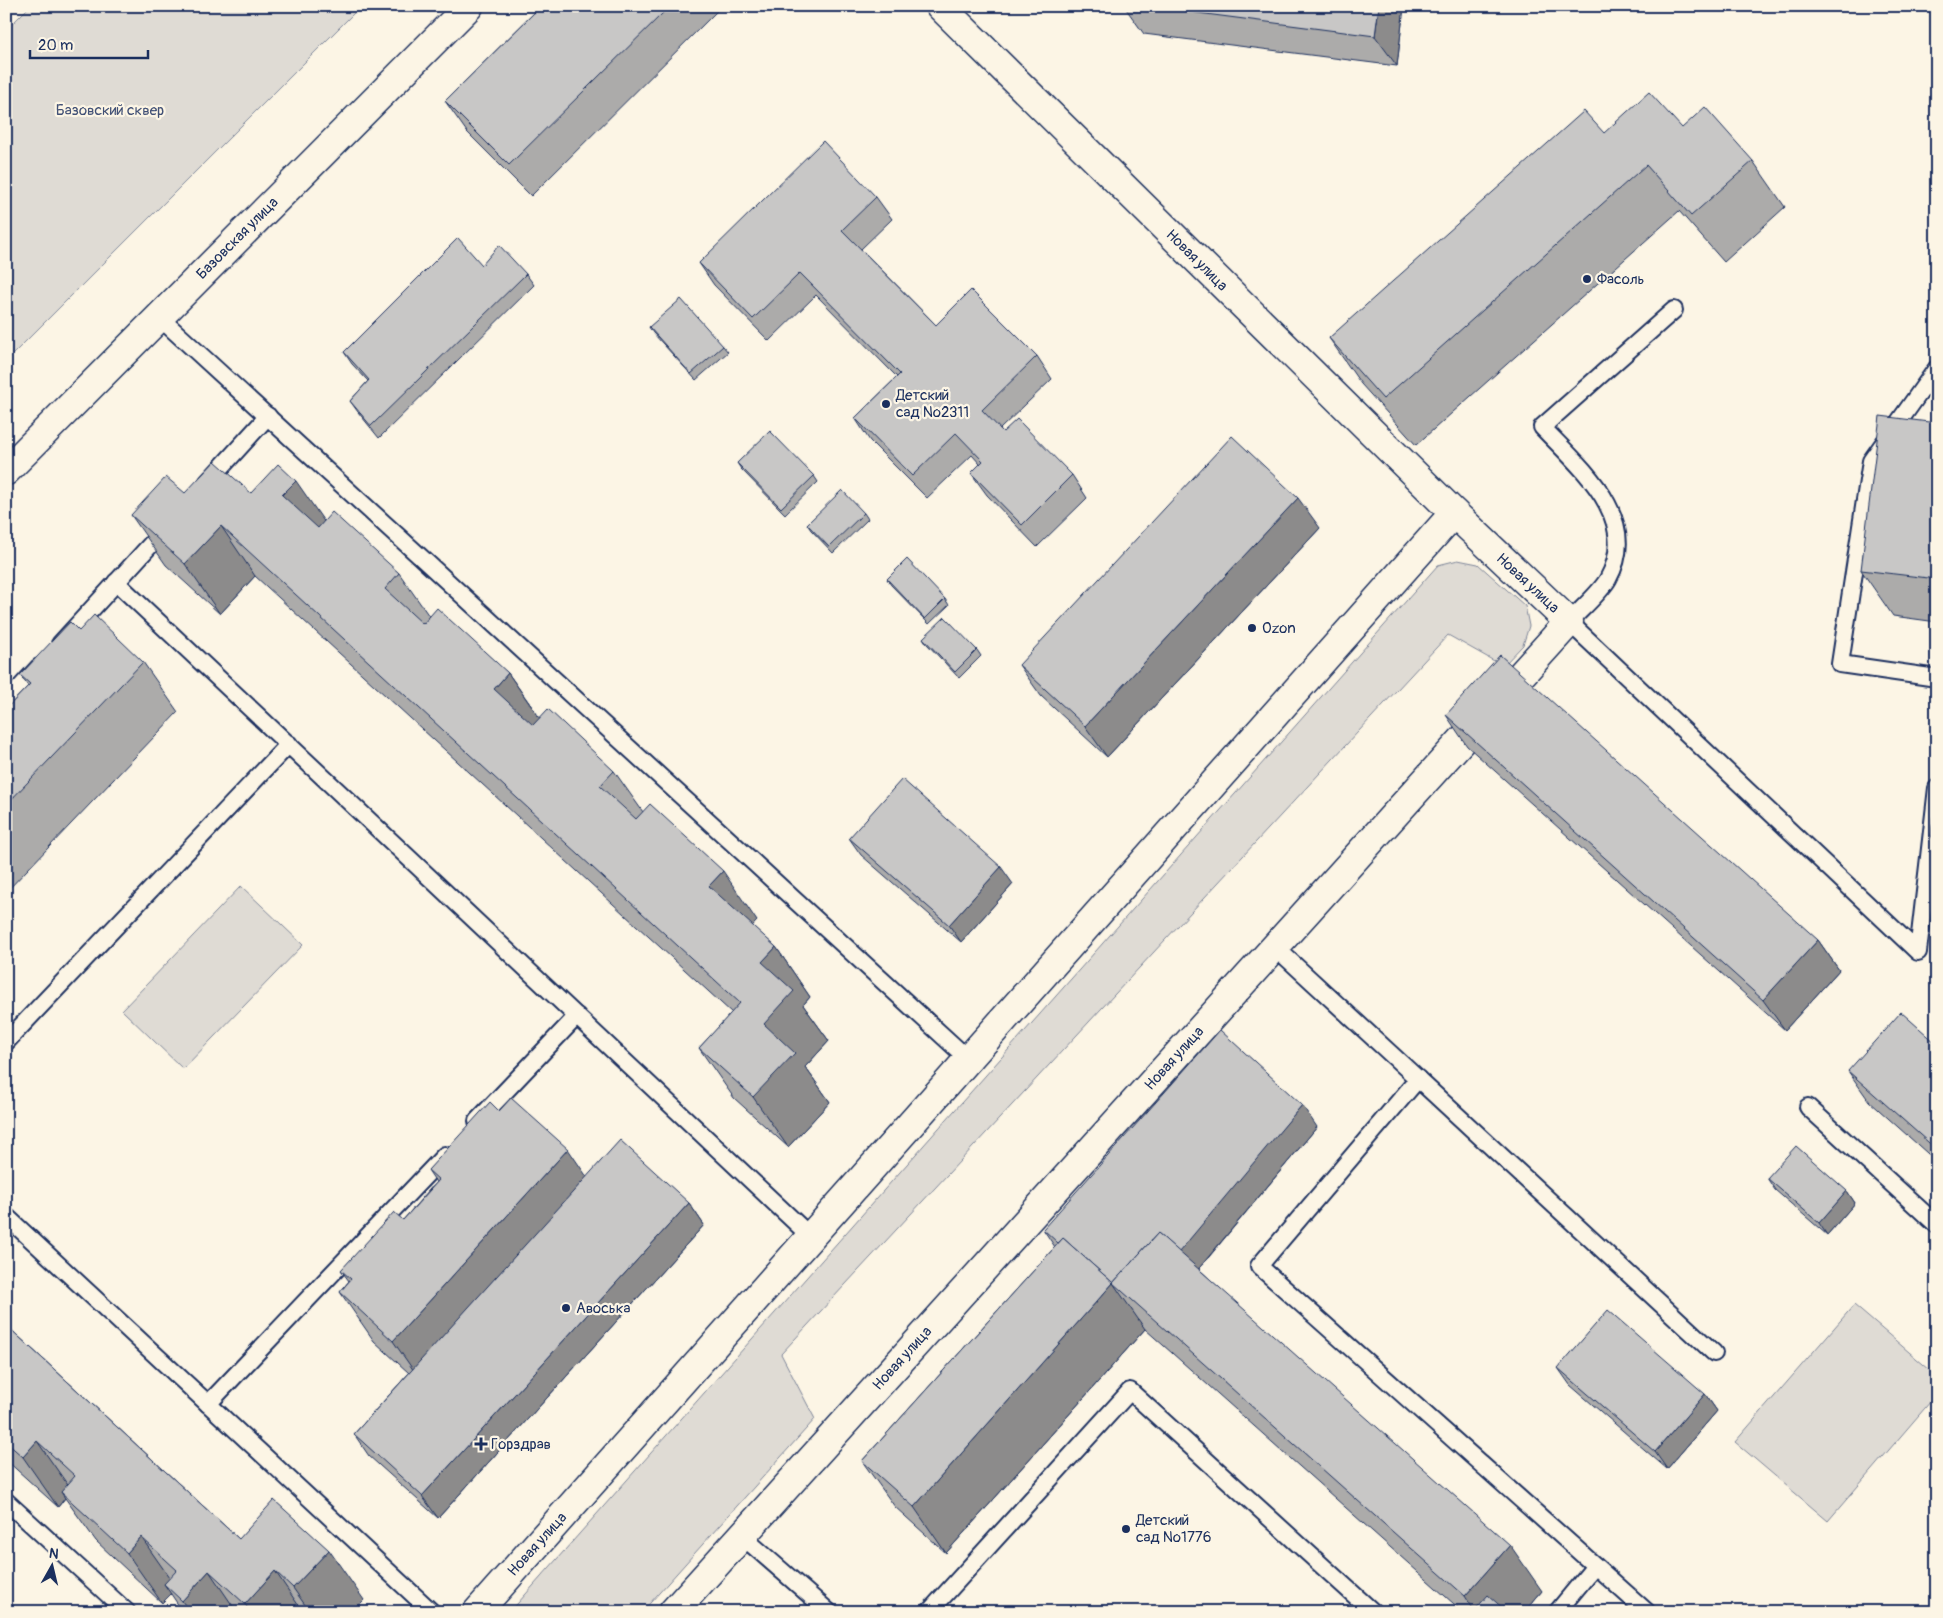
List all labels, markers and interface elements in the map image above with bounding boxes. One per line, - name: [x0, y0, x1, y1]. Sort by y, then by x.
- scale bar: [30, 28, 148, 60]
- text: 20 m: [38, 36, 73, 55]
- park label: Базовский сквер: [56, 101, 164, 120]
- street label: Базовская улица: [192, 193, 282, 283]
- street label: Новая улица: [1162, 226, 1232, 295]
- place label: Фасоль: [1597, 270, 1645, 289]
- marker: Фасоль: [1581, 273, 1593, 285]
- place label: Детский сад №2311: [895, 386, 969, 422]
- marker: Детский сад №2311: [880, 398, 892, 410]
- street label: Новая улица: [1492, 549, 1563, 617]
- place label: Ozon: [1262, 619, 1296, 638]
- marker: Ozon: [1246, 622, 1258, 634]
- street label: Новая улица: [1141, 1022, 1208, 1094]
- place label: Авоська: [576, 1299, 630, 1318]
- marker: Авоська: [560, 1302, 572, 1314]
- street label: Новая улица: [869, 1322, 936, 1394]
- place label: Горздрав: [491, 1435, 551, 1454]
- marker: Горздрав: [475, 1438, 487, 1450]
- street label: Новая улица: [504, 1508, 571, 1580]
- place label: Детский сад №1776: [1135, 1511, 1212, 1547]
- marker: Детский сад №1776: [1120, 1523, 1132, 1535]
- north arrow: [28, 1540, 78, 1590]
- text: N: [48, 1545, 60, 1563]

